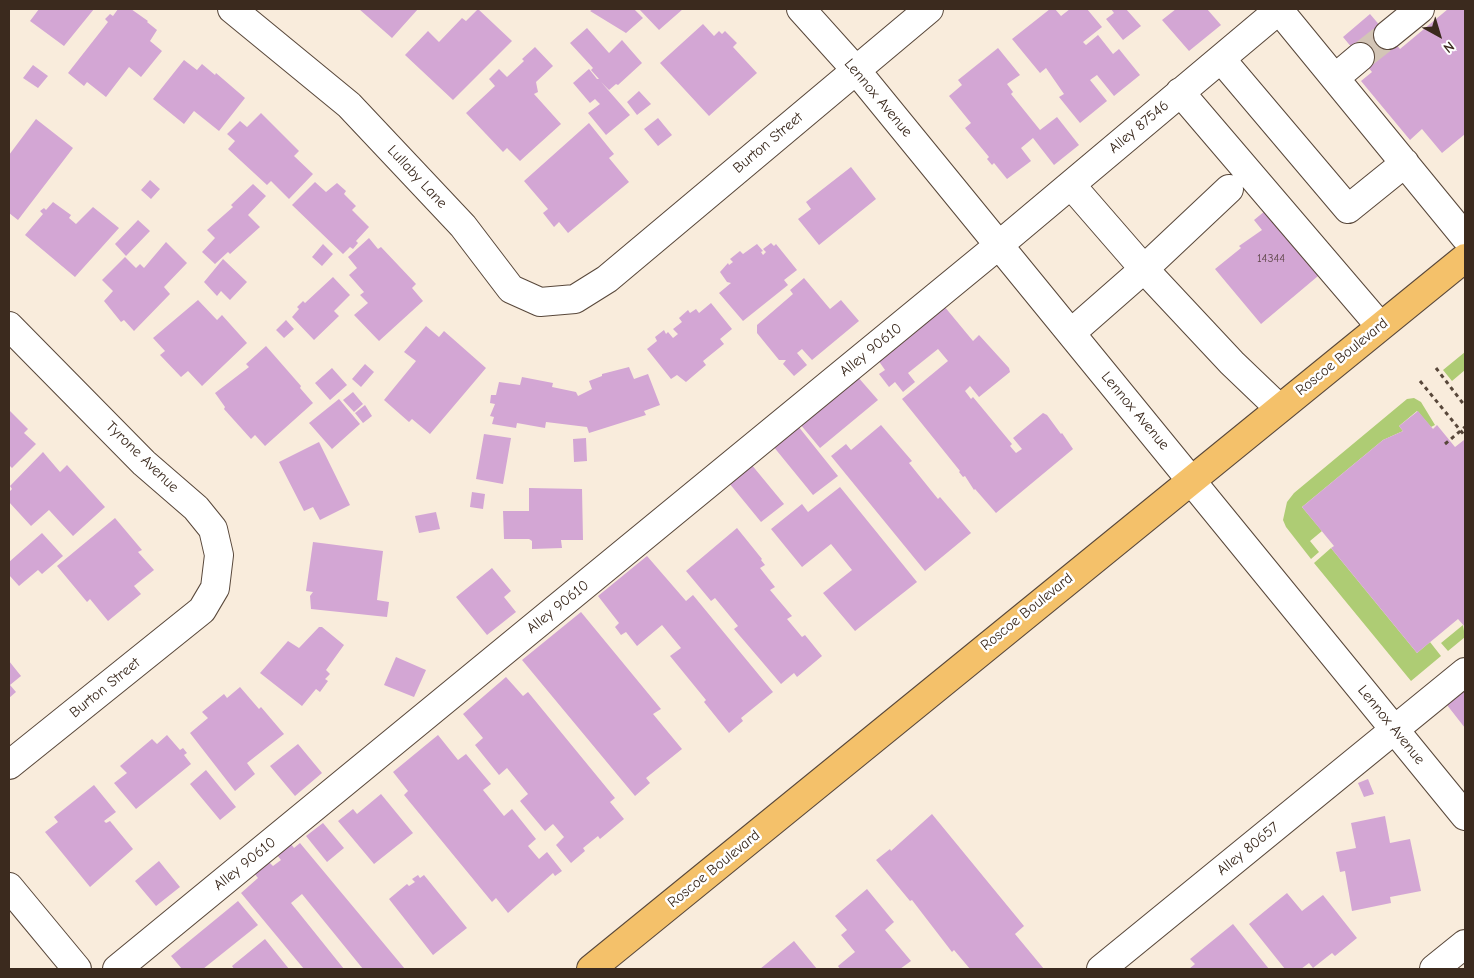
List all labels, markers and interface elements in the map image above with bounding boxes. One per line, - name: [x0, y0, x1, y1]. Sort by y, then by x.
- north arrow: [1414, 10, 1464, 60]
- text: N: [1440, 38, 1458, 57]
- street label: Lennox Avenue: [840, 55, 916, 141]
- street label: Alley 87546: [1105, 97, 1173, 157]
- street label: Burton Street: [729, 109, 807, 177]
- street label: Lullaby Lane: [383, 142, 451, 212]
- house number: 14344: [1257, 252, 1285, 266]
- street label: Roscoe Boulevard: [1292, 314, 1392, 400]
- street label: Alley 90610: [836, 319, 906, 381]
- street label: Lennox Avenue: [1097, 368, 1173, 454]
- street label: Tyrone Avenue: [102, 418, 182, 496]
- street label: Roscoe Boulevard: [977, 569, 1077, 655]
- street label: Alley 90610: [523, 576, 593, 638]
- street label: Burton Street: [66, 654, 144, 722]
- street label: Lennox Avenue: [1354, 682, 1428, 768]
- street label: Alley 80657: [1213, 818, 1283, 880]
- street label: Roscoe Boulevard: [664, 826, 764, 912]
- street label: Alley 90610: [210, 833, 280, 895]

